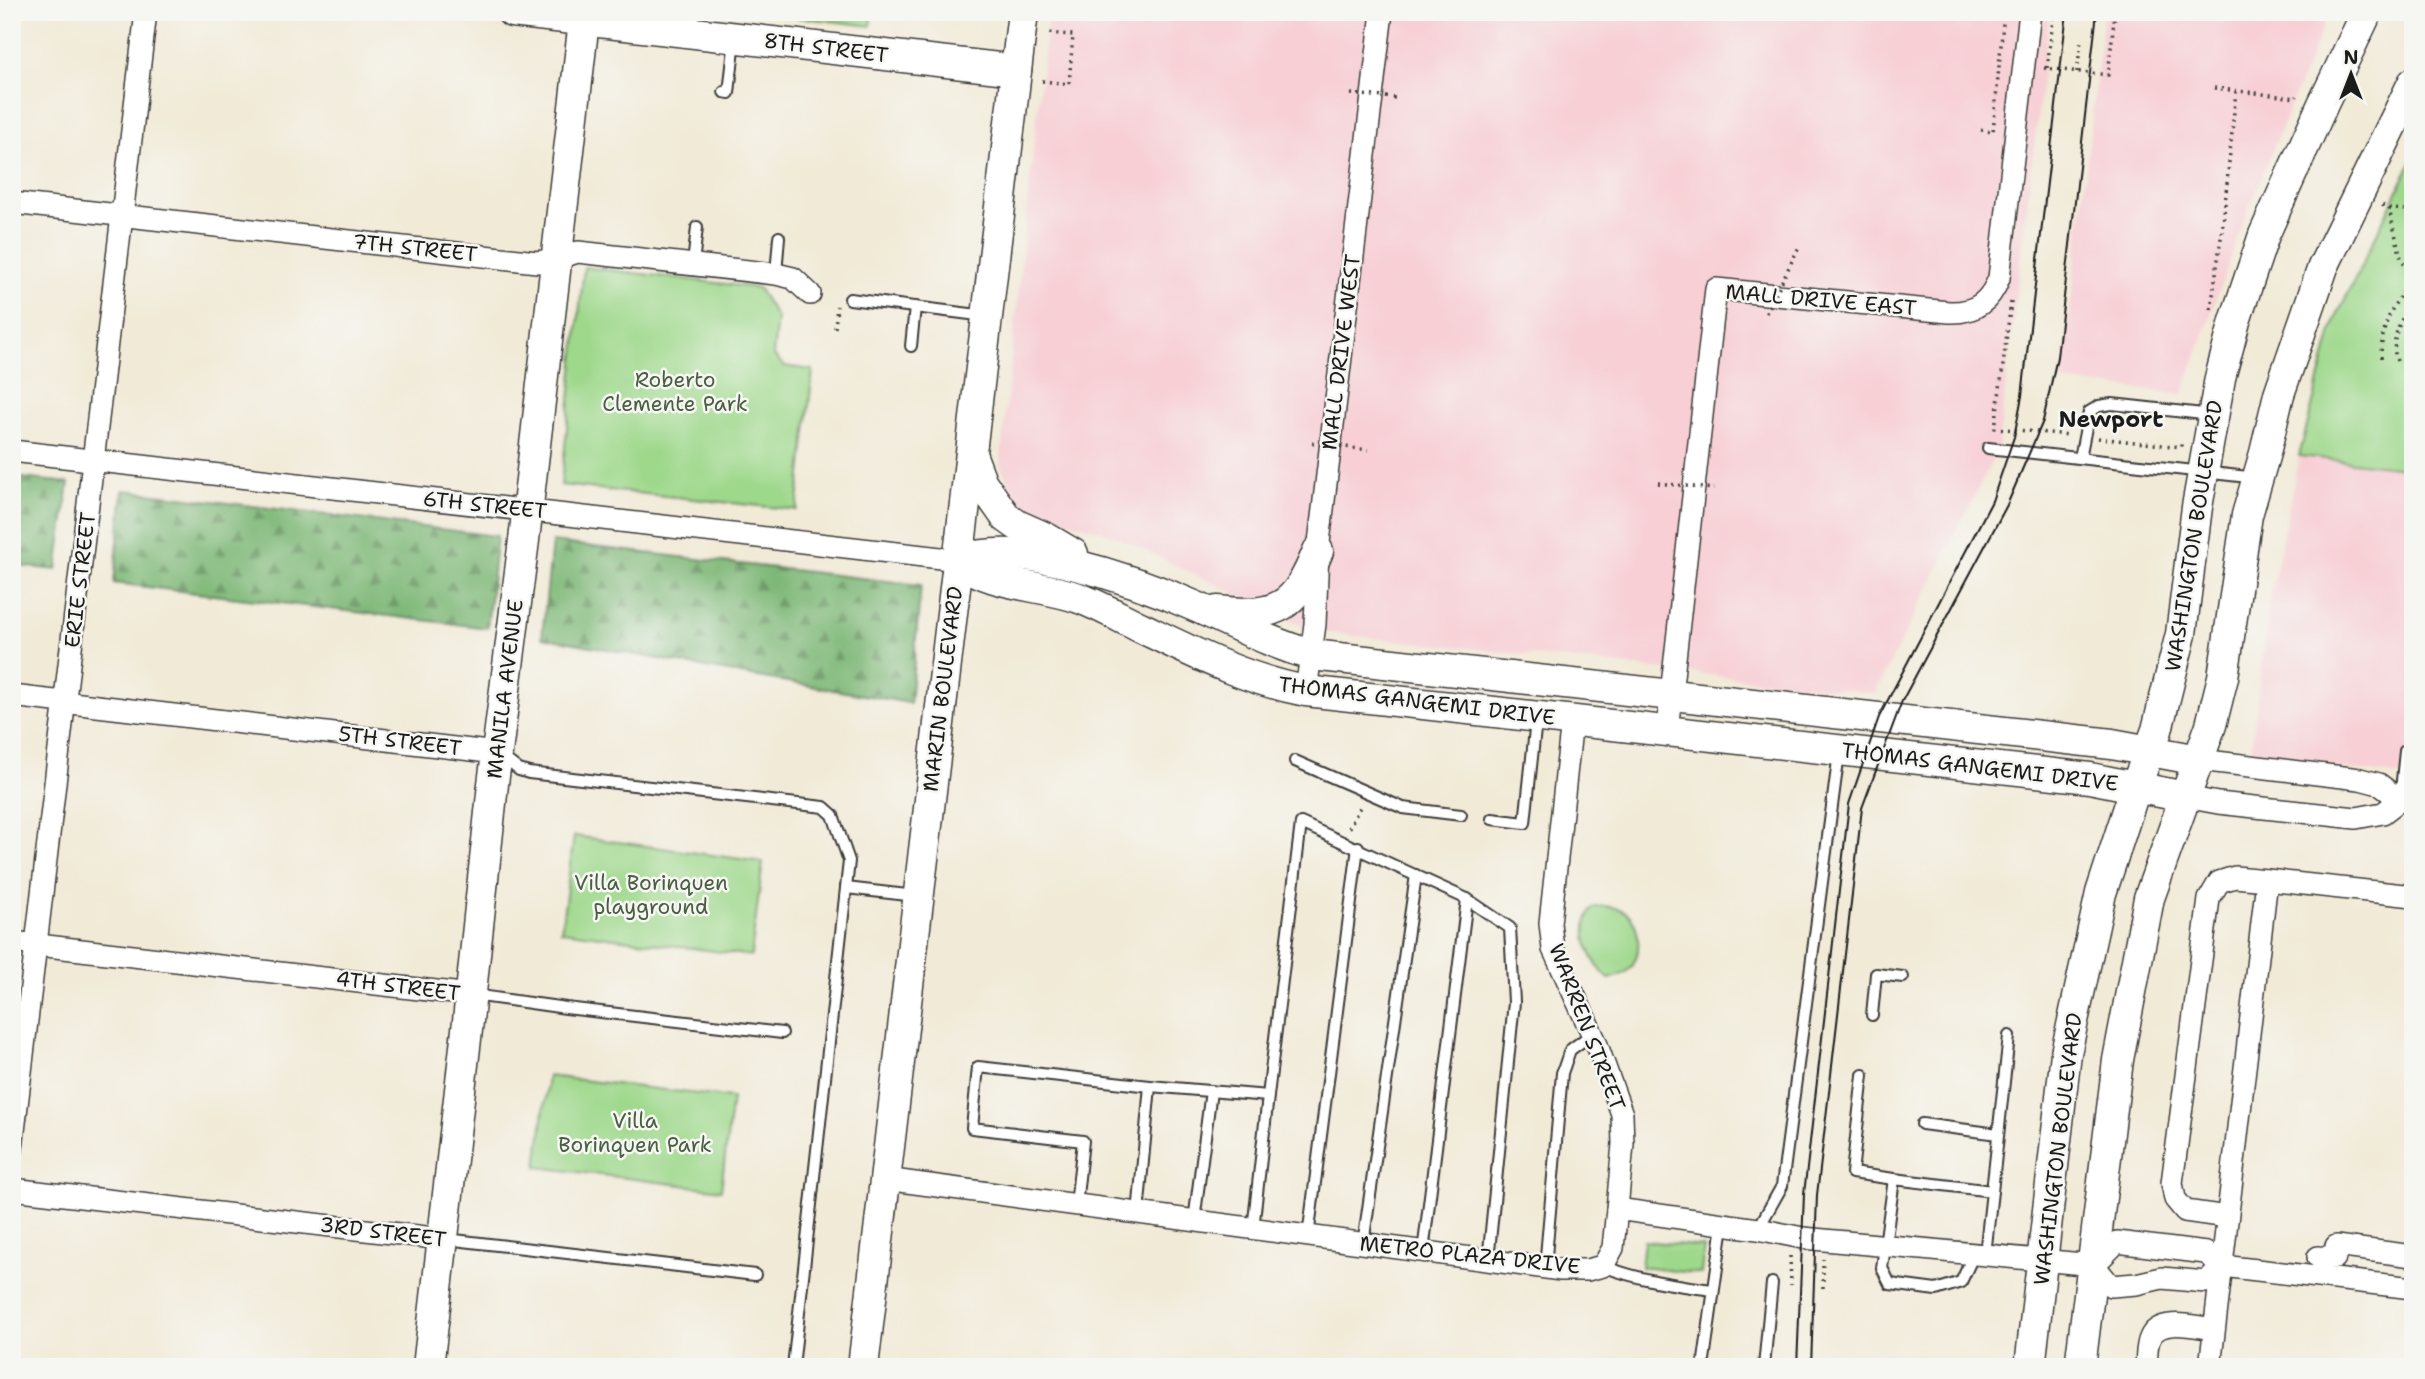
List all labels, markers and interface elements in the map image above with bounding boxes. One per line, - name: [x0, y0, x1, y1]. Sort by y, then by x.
- street label: 8TH STREET: [762, 26, 890, 70]
- north arrow: [2316, 38, 2386, 108]
- text: N: [2343, 45, 2359, 70]
- street label: 7TH STREET: [351, 228, 479, 268]
- street label: MALL DRIVE WEST: [1315, 252, 1367, 452]
- street label: MALL DRIVE EAST: [1724, 278, 1918, 322]
- park label: Roberto Clemente Park: [602, 366, 748, 418]
- street label: WASHINGTON BOULEVARD: [2159, 398, 2229, 674]
- district label: Newport: [2059, 404, 2163, 434]
- street label: 6TH STREET: [422, 485, 548, 525]
- street label: ERIE STREET: [58, 511, 102, 649]
- street label: MARIN BOULEVARD: [917, 585, 969, 793]
- street label: MANILA AVENUE: [480, 598, 530, 780]
- street label: THOMAS GANGEMI DRIVE: [1277, 670, 1557, 732]
- street label: 5TH STREET: [337, 720, 463, 762]
- street label: THOMAS GANGEMI DRIVE: [1840, 736, 2120, 798]
- park label: Villa Borinquen playground: [574, 869, 728, 921]
- street label: WARREN STREET: [1542, 939, 1632, 1115]
- street label: 4TH STREET: [334, 964, 462, 1008]
- street label: WASHINGTON BOULEVARD: [2027, 1011, 2089, 1287]
- park label: Villa Borinquen Park: [558, 1107, 712, 1159]
- street label: 3RD STREET: [318, 1210, 448, 1254]
- street label: METRO PLAZA DRIVE: [1358, 1229, 1582, 1281]

